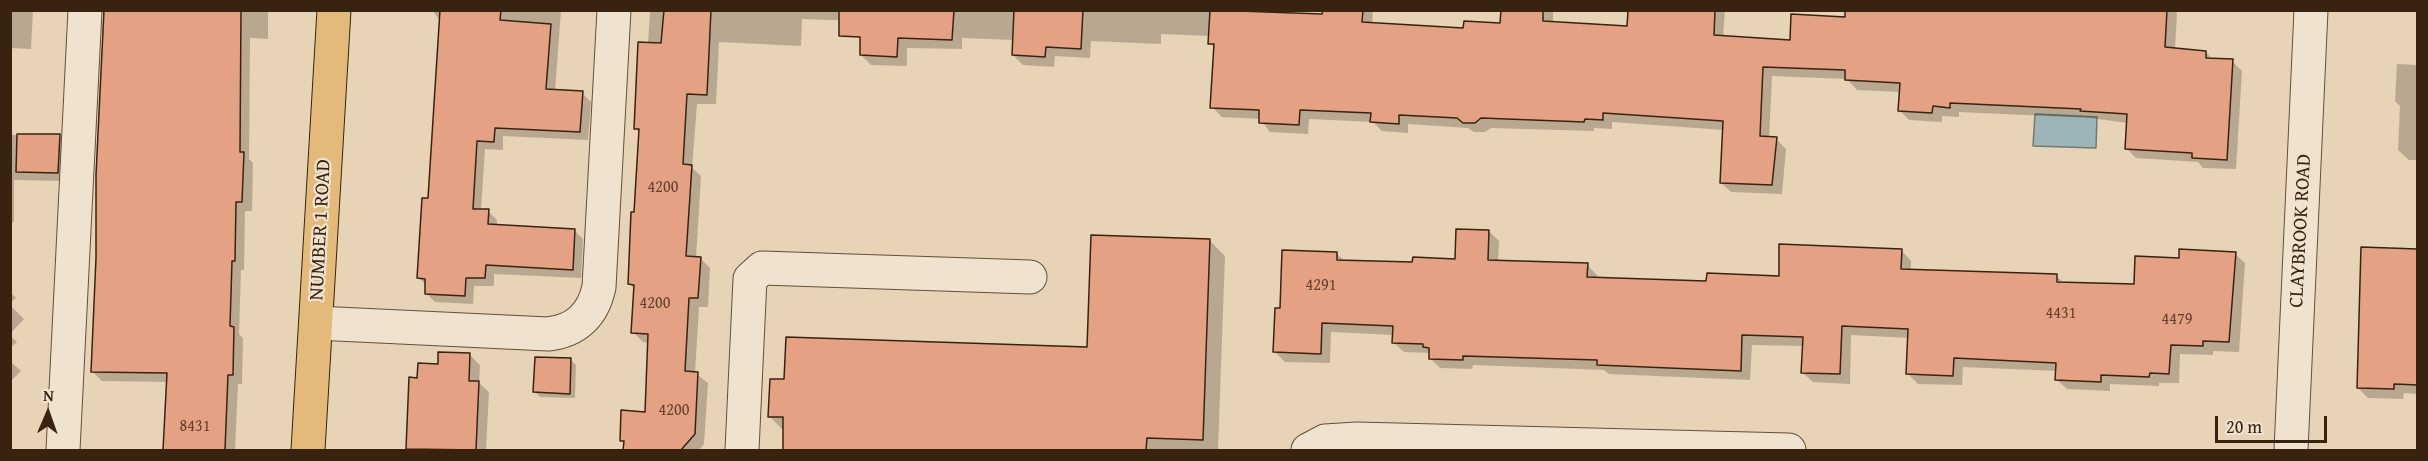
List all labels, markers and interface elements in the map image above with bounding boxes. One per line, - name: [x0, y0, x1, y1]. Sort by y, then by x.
- street label: CLAYBROOK ROAD: [2285, 154, 2317, 308]
- street label: NUMBER 1 ROAD: [305, 159, 337, 301]
- house number: 4200: [648, 178, 678, 198]
- house number: 4291: [1306, 276, 1336, 296]
- house number: 4200: [640, 294, 670, 314]
- house number: 4431: [2046, 304, 2076, 324]
- house number: 4479: [2162, 310, 2192, 330]
- north arrow: [18, 383, 78, 443]
- text: N: [43, 383, 54, 407]
- house number: 4200: [659, 401, 689, 421]
- scale bar: [2218, 404, 2330, 442]
- text: 20 m: [2226, 413, 2262, 440]
- house number: 8431: [180, 417, 210, 437]

